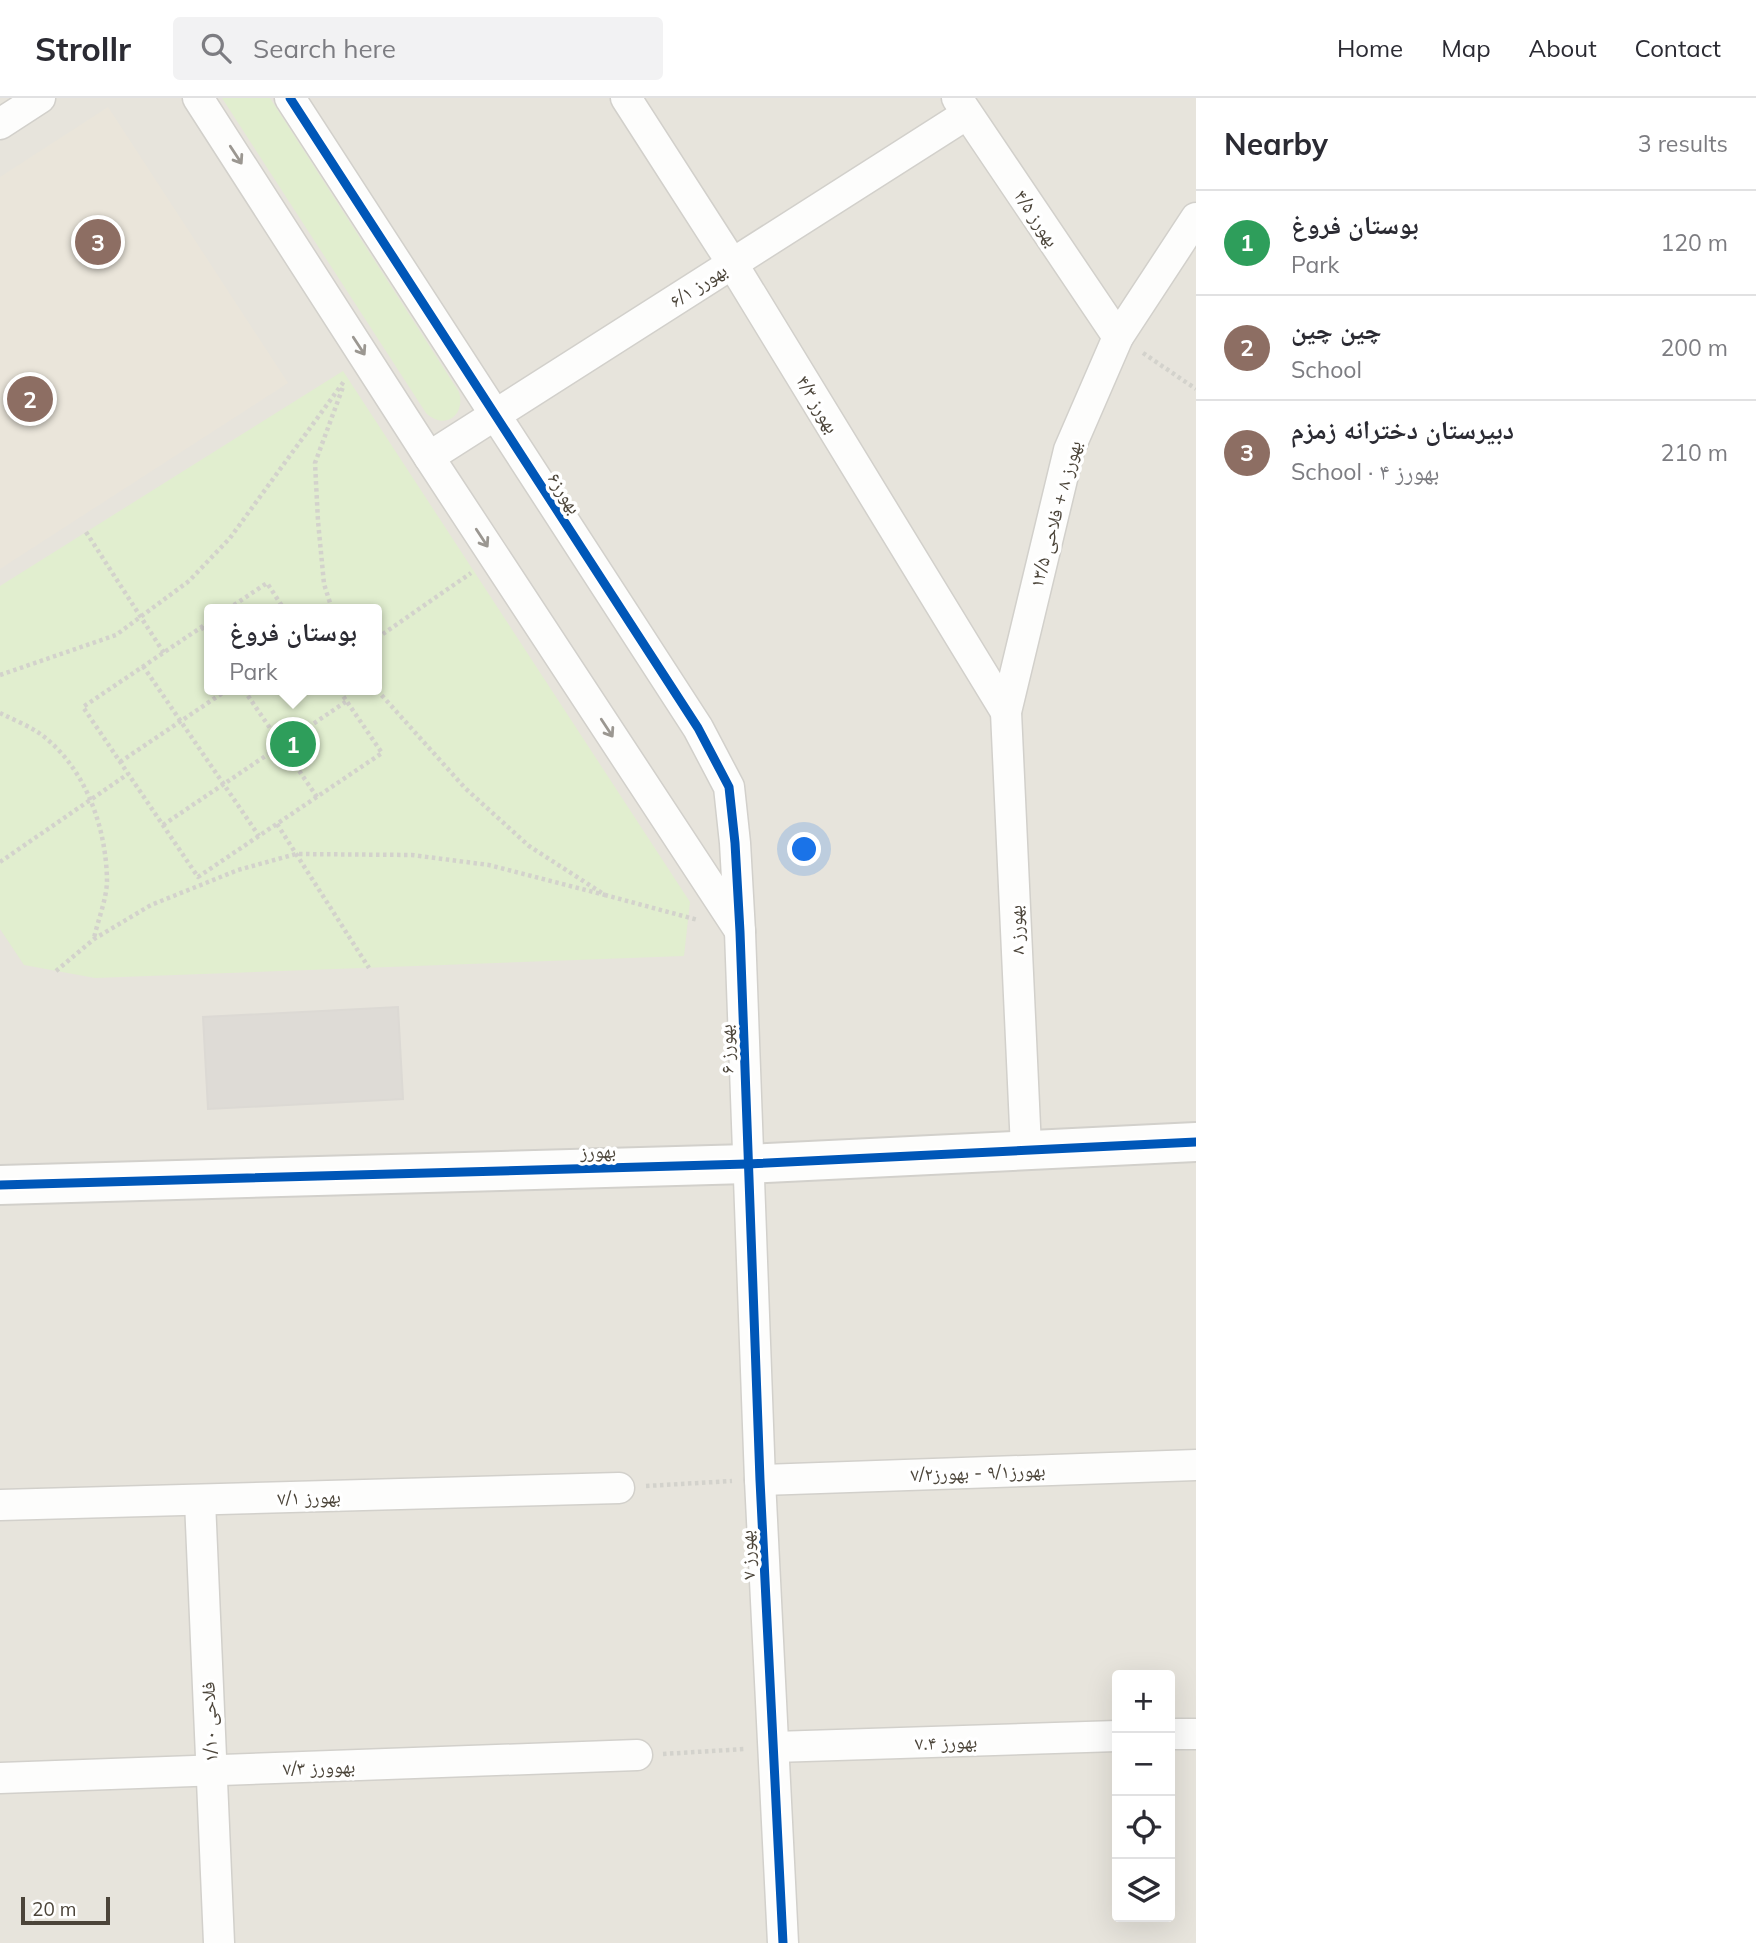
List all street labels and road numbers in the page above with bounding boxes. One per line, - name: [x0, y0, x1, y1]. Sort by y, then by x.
- street label: بهورز ۴/۵: [1009, 185, 1065, 251]
- street label: بهورز ۶/۱: [665, 258, 731, 312]
- street label: بهورز ۴/۳: [791, 371, 845, 437]
- street label: بهورز ۸ + فلاحی ۱۳/۵: [1024, 438, 1086, 590]
- street label: بهورز۶: [543, 468, 587, 518]
- street label: بهورز ۸: [1003, 905, 1029, 955]
- street label: بهورز ۶: [713, 1024, 739, 1074]
- street label: بهورز: [579, 1138, 616, 1164]
- street label: بهورز۹/۱ - بهورز۷/۲: [910, 1458, 1046, 1486]
- street label: بهورز ۷/۱: [277, 1484, 341, 1510]
- street label: بهورز ۷: [734, 1530, 760, 1580]
- street label: فلاحی ۱/۱۰: [196, 1681, 222, 1763]
- street label: بهورز ۷.۴: [914, 1729, 978, 1755]
- street label: بهوورز ۷/۳: [282, 1754, 356, 1780]

